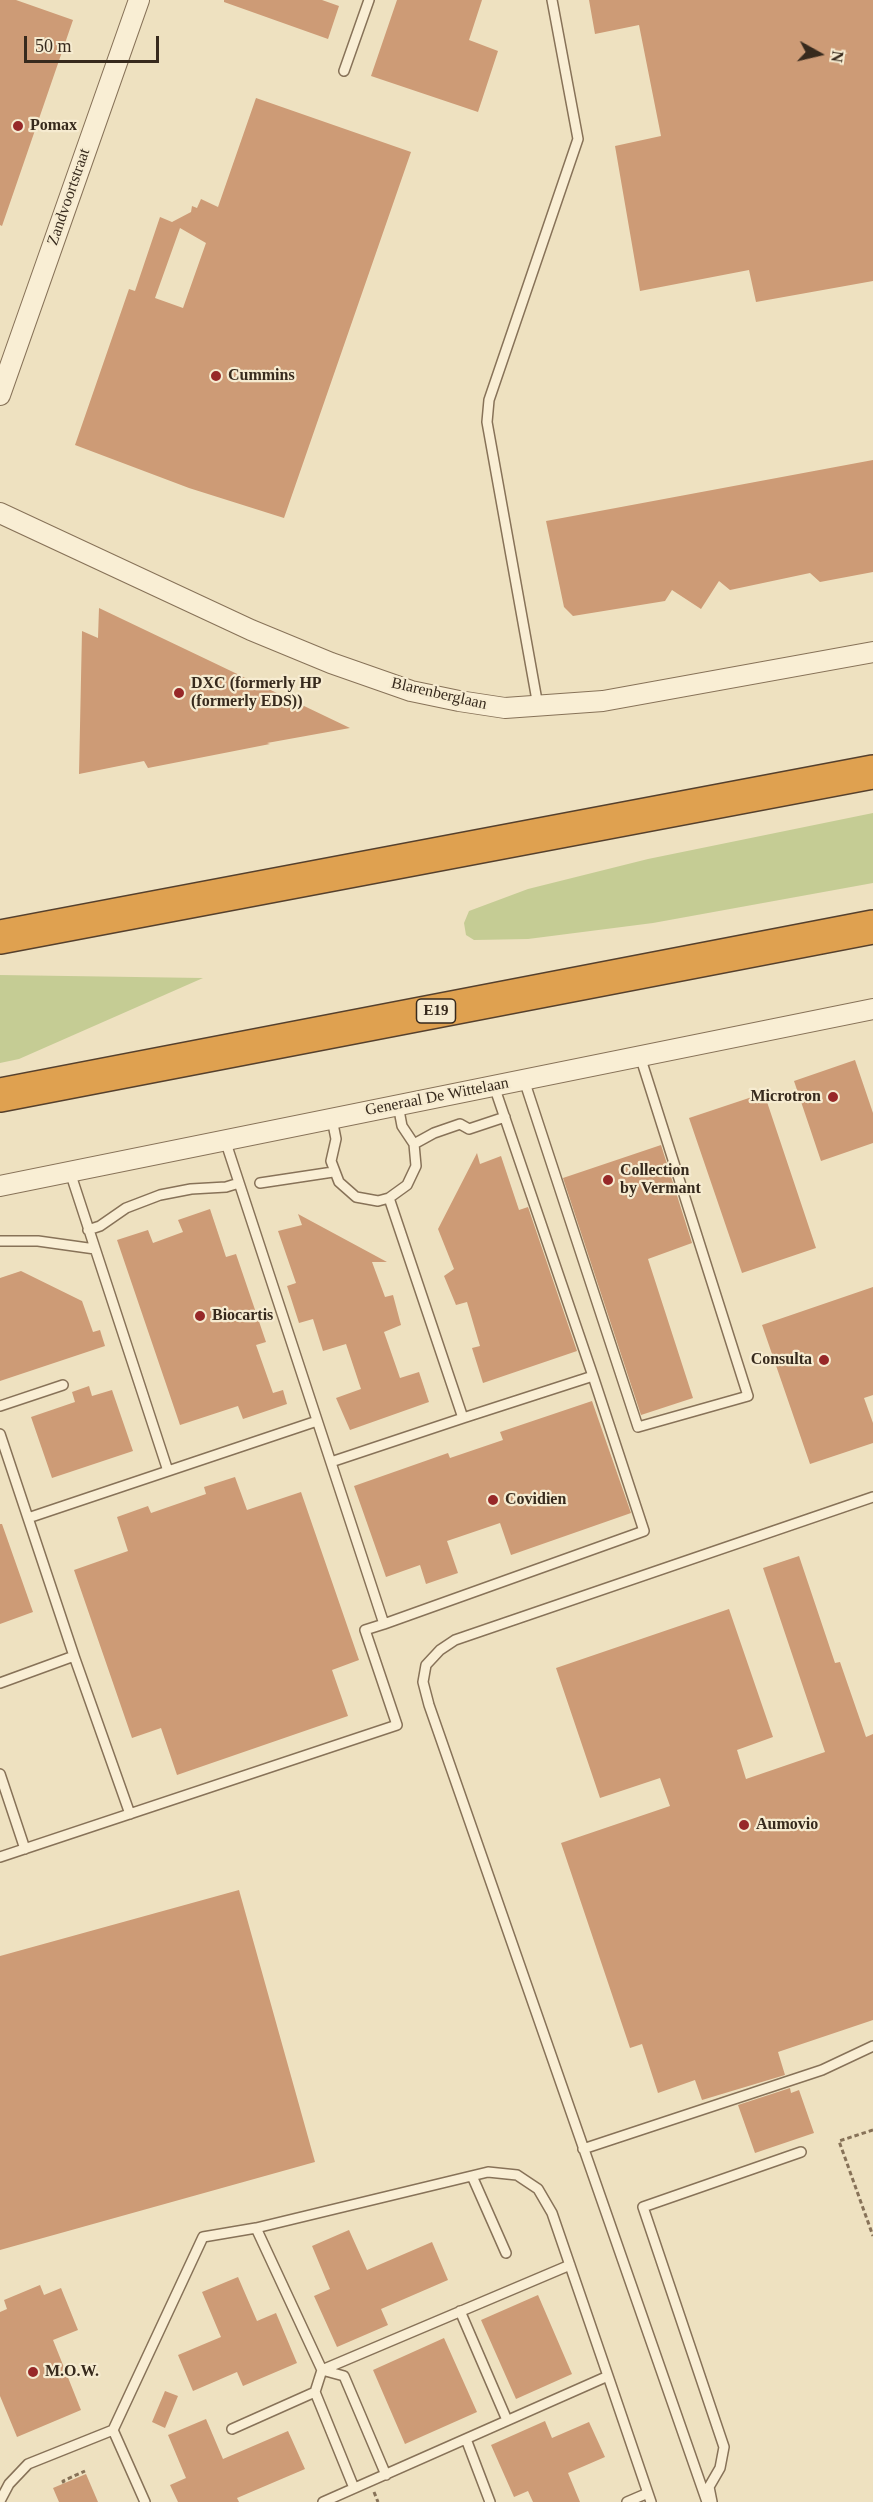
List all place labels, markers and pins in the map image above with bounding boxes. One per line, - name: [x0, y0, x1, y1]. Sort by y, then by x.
- place label: Pomax: [30, 116, 77, 136]
- marker: Pomax: [11, 119, 25, 133]
- place label: Cummins: [228, 366, 295, 386]
- marker: Cummins: [209, 369, 223, 383]
- place label: DXC (formerly HP (formerly EDS)): [191, 674, 322, 712]
- marker: DXC (formerly HP (formerly EDS)): [172, 686, 186, 700]
- place label: Microtron: [750, 1087, 821, 1107]
- marker: Microtron: [826, 1090, 840, 1104]
- place label: Collection by Vermant: [620, 1161, 701, 1199]
- marker: Collection by Vermant: [601, 1173, 615, 1187]
- place label: Biocartis: [212, 1306, 273, 1326]
- marker: Biocartis: [193, 1309, 207, 1323]
- place label: Consulta: [751, 1350, 812, 1370]
- marker: Consulta: [817, 1353, 831, 1367]
- place label: Covidien: [505, 1490, 566, 1510]
- marker: Covidien: [486, 1493, 500, 1507]
- place label: Aumovio: [756, 1815, 818, 1835]
- marker: Aumovio: [737, 1818, 751, 1832]
- place label: M.O.W.: [45, 2362, 99, 2382]
- marker: M.O.W.: [26, 2365, 40, 2379]

